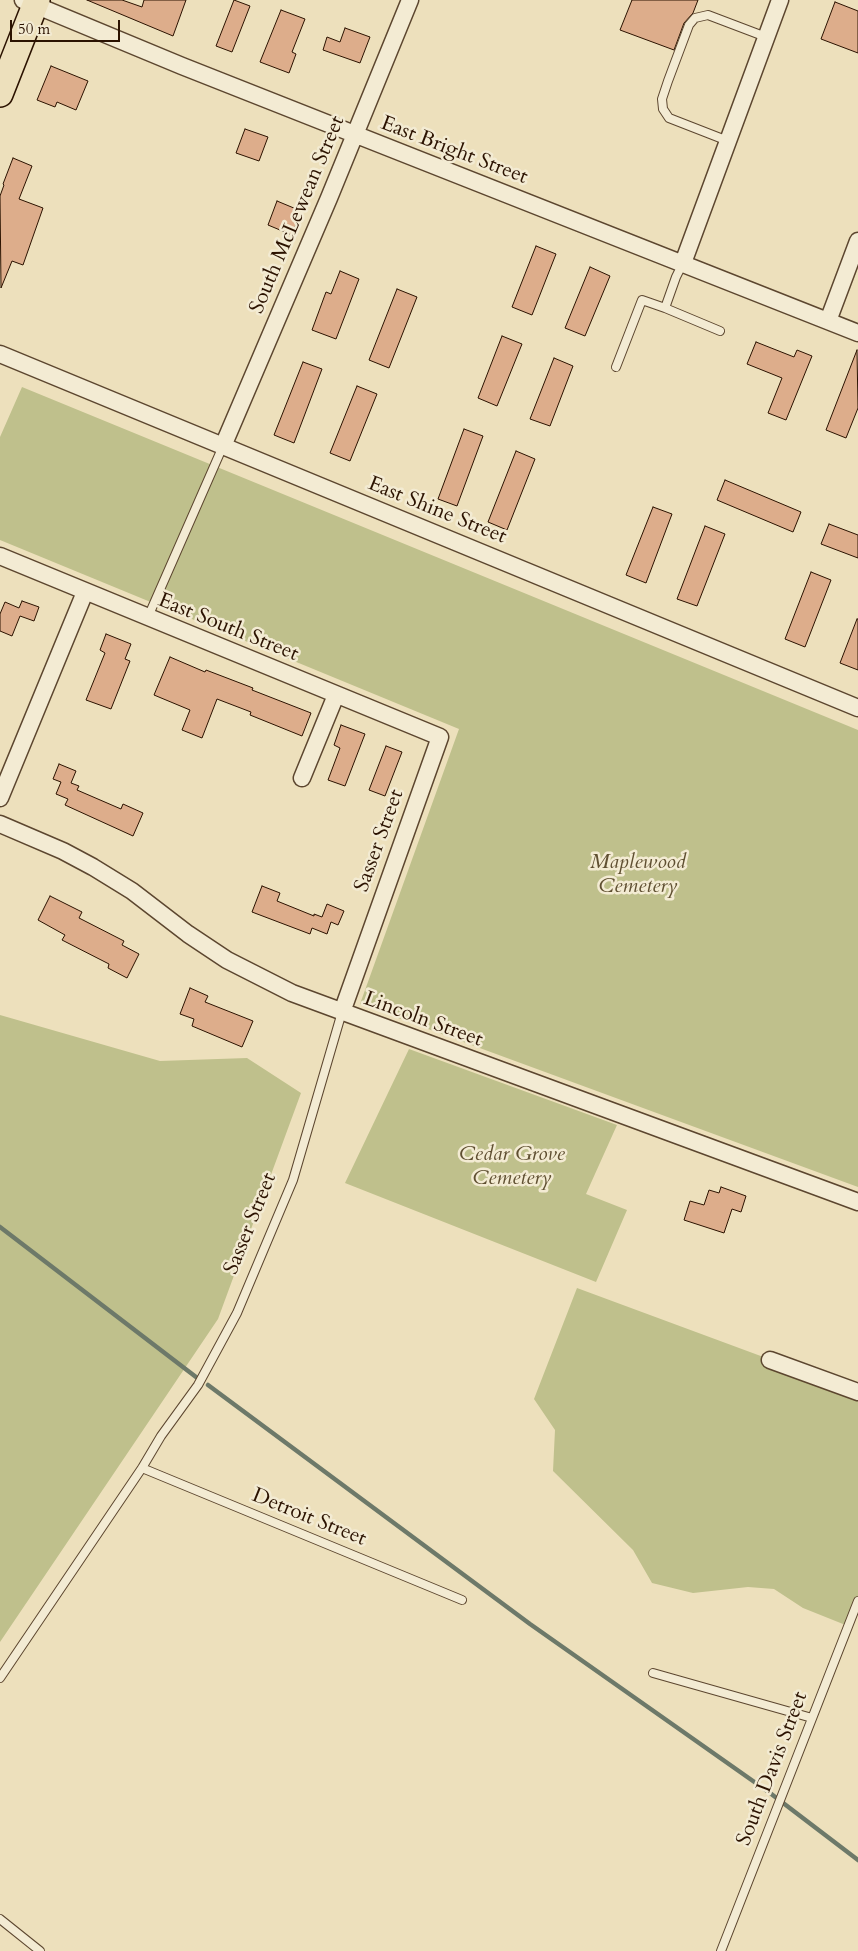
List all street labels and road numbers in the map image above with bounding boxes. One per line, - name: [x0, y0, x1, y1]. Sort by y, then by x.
- street label: East Bright Street: [377, 111, 531, 191]
- street label: South McLewean Street: [245, 112, 351, 318]
- street label: East Shine Street: [364, 472, 510, 550]
- street label: East South Street: [154, 588, 302, 668]
- street label: Sasser Street: [350, 786, 410, 896]
- street label: Lincoln Street: [360, 987, 486, 1053]
- street label: Sasser Street: [219, 1170, 283, 1278]
- street label: Detroit Street: [248, 1484, 370, 1552]
- street label: South Davis Street: [732, 1688, 814, 1850]

